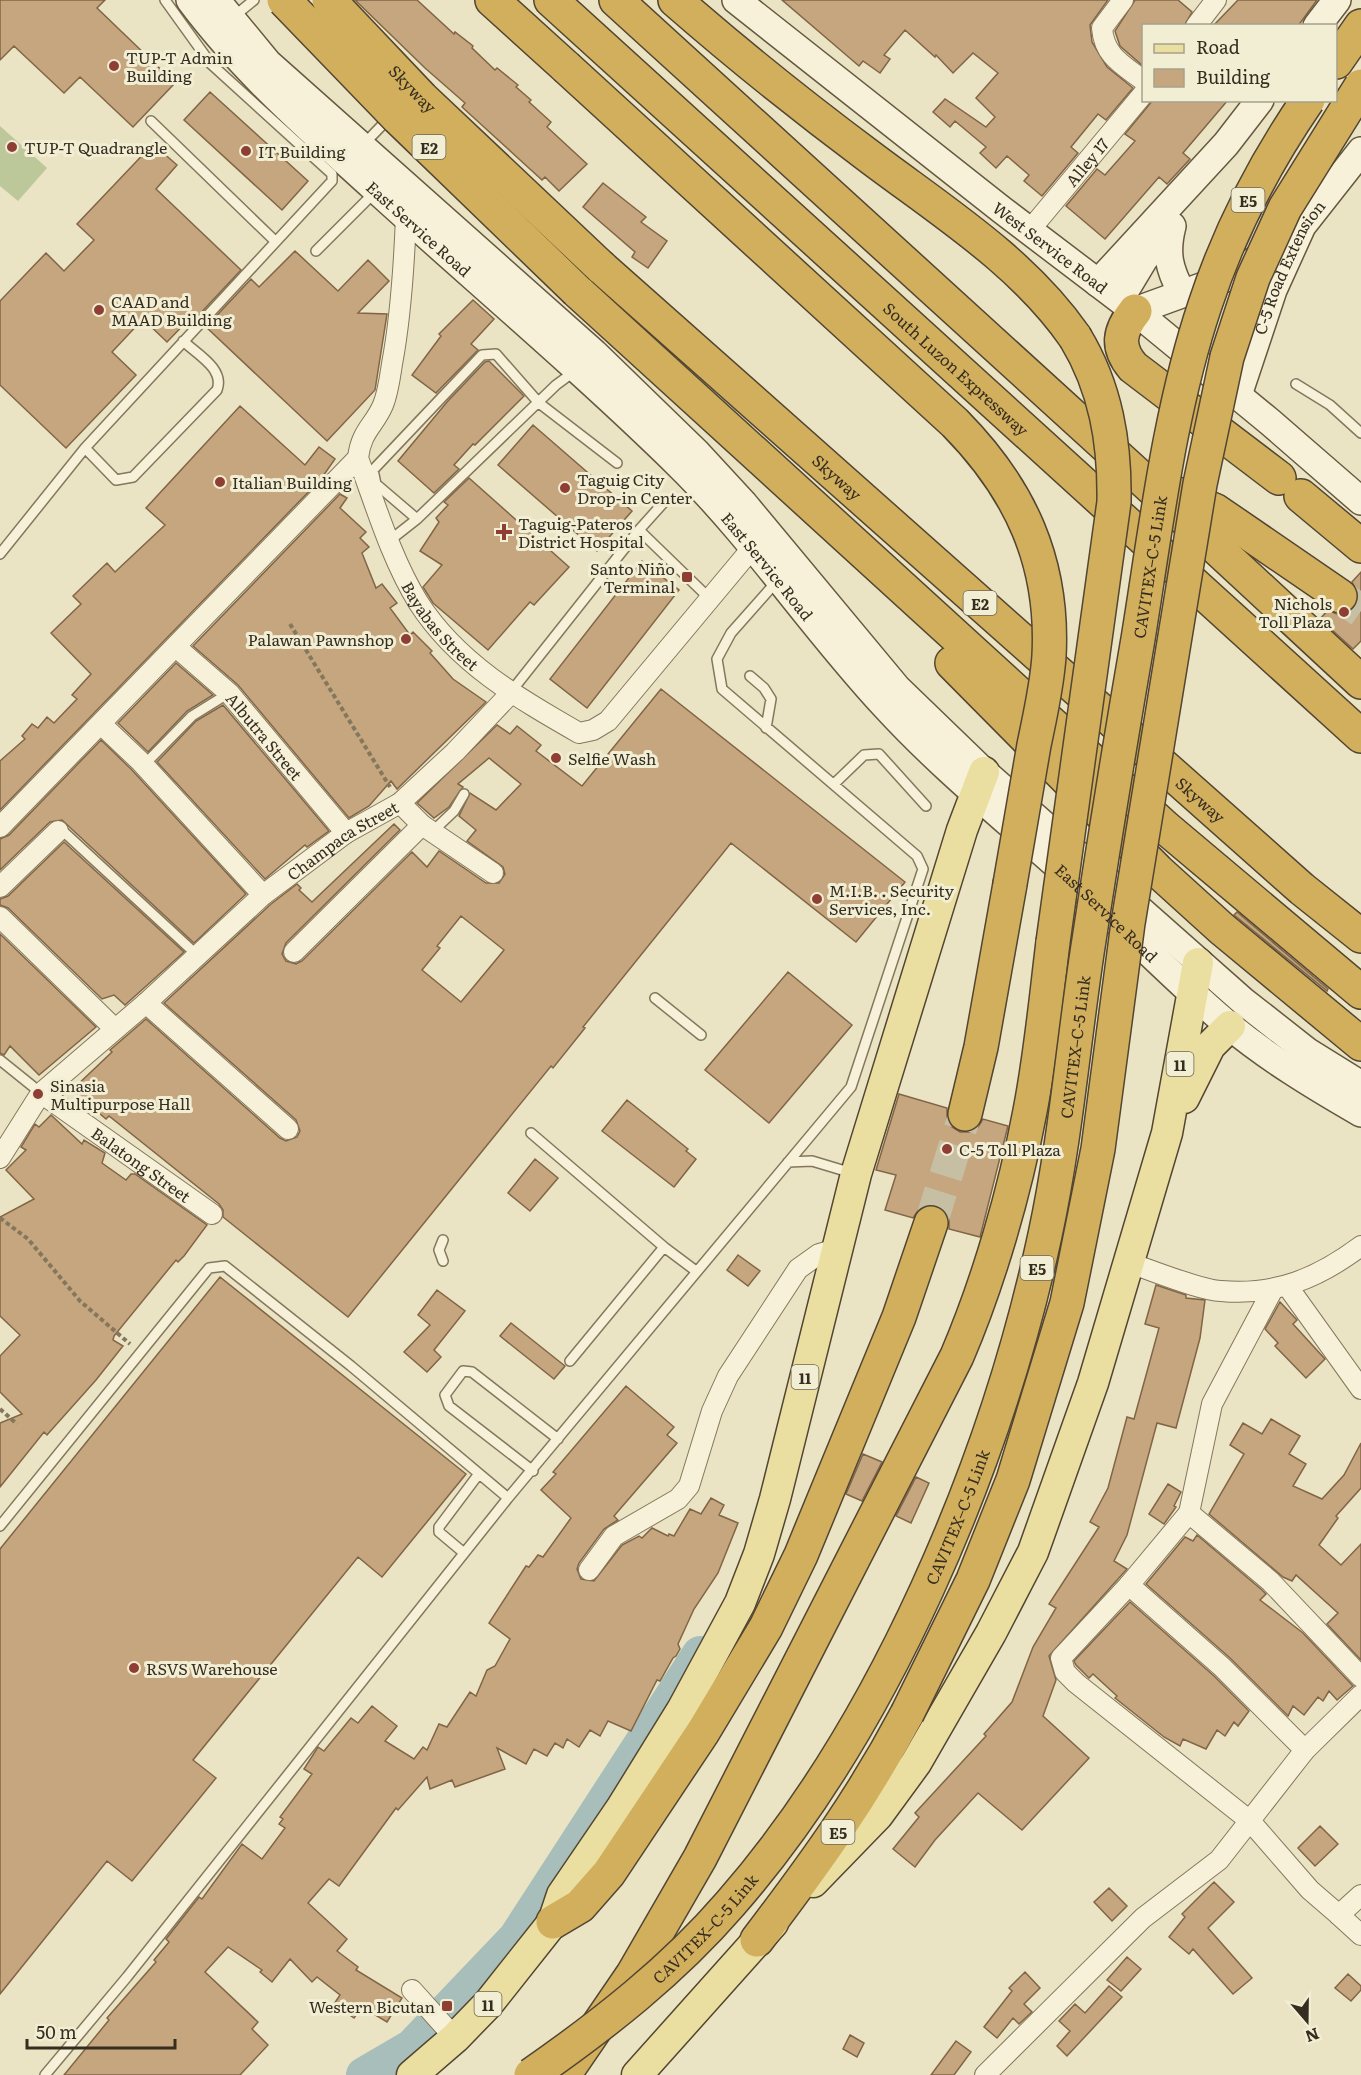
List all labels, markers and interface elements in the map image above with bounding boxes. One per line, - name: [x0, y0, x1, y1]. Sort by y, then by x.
- legend: [1142, 24, 1337, 102]
- text: Road: [1196, 33, 1240, 60]
- place label: TUP-T Admin Building: [126, 45, 233, 87]
- marker: TUP-T Admin Building: [107, 59, 121, 73]
- street label: Skyway: [384, 59, 443, 119]
- text: Building: [1196, 63, 1271, 90]
- street label: Alley 17: [1059, 132, 1114, 191]
- place label: TUP-T Quadrangle: [24, 135, 167, 159]
- road number: E2: [412, 135, 446, 159]
- place label: IT Building: [258, 139, 345, 163]
- marker: TUP-T Quadrangle: [5, 140, 19, 154]
- marker: IT Building: [239, 144, 253, 158]
- street label: East Service Road: [361, 175, 477, 282]
- road number: E5: [1232, 188, 1264, 212]
- street label: C-5 Road Extension: [1247, 194, 1330, 337]
- street label: West Service Road: [988, 195, 1114, 299]
- place label: CAAD and MAAD Building: [111, 289, 232, 331]
- street label: South Luzon Expressway: [878, 296, 1035, 442]
- marker: CAAD and MAAD Building: [92, 303, 106, 317]
- street label: Skyway: [807, 448, 868, 506]
- place label: Taguig City Drop-in Center: [577, 467, 692, 509]
- place label: Italian Building: [232, 470, 352, 494]
- marker: Italian Building: [213, 475, 227, 489]
- marker: Taguig City Drop-in Center: [558, 481, 572, 495]
- street label: CAVITEX–C-5 Link: [1126, 494, 1172, 640]
- street label: East Service Road: [716, 506, 819, 625]
- place label: Taguig-Pateros District Hospital: [518, 511, 644, 553]
- marker: Taguig-Pateros District Hospital: [495, 523, 513, 541]
- place label: Santo Niño Terminal: [590, 556, 675, 598]
- marker: Santo Niño Terminal: [680, 570, 694, 584]
- street label: Bayabas Street: [396, 577, 485, 676]
- road number: E2: [964, 591, 996, 615]
- place label: Nichols Toll Plaza: [1258, 591, 1332, 633]
- marker: Nichols Toll Plaza: [1337, 605, 1351, 619]
- place label: Palawan Pawnshop: [248, 627, 394, 651]
- marker: Palawan Pawnshop: [399, 632, 413, 646]
- street label: Albutra Street: [221, 687, 309, 785]
- place label: Selfie Wash: [568, 746, 657, 770]
- marker: Selfie Wash: [549, 751, 563, 765]
- street label: Skyway: [1171, 771, 1232, 828]
- street label: Champaca Street: [281, 794, 403, 886]
- street label: East Service Road: [1050, 858, 1164, 967]
- place label: M.I.B. . Security Services, Inc.: [829, 878, 955, 920]
- marker: M.I.B. . Security Services, Inc.: [810, 892, 824, 906]
- street label: CAVITEX–C-5 Link: [1053, 974, 1096, 1120]
- road number: 11: [1166, 1052, 1194, 1076]
- place label: Sinasia Multipurpose Hall: [50, 1073, 190, 1115]
- marker: Sinasia Multipurpose Hall: [31, 1087, 45, 1101]
- street label: Balatong Street: [87, 1120, 196, 1208]
- place label: C-5 Toll Plaza: [959, 1137, 1061, 1161]
- marker: C-5 Toll Plaza: [940, 1142, 954, 1156]
- road number: E5: [1020, 1256, 1054, 1280]
- road number: 11: [792, 1365, 818, 1389]
- street label: CAVITEX–C-5 Link: [919, 1446, 995, 1588]
- place label: RSVS Warehouse: [146, 1656, 278, 1680]
- marker: RSVS Warehouse: [127, 1661, 141, 1675]
- road number: E5: [822, 1820, 854, 1844]
- street label: CAVITEX–C-5 Link: [647, 1868, 763, 1989]
- north arrow: [1277, 1991, 1337, 2051]
- road number: 11: [474, 1992, 502, 2016]
- place label: Western Bicutan: [309, 1994, 435, 2018]
- marker: Western Bicutan: [440, 1999, 454, 2013]
- scale bar: [27, 2012, 176, 2050]
- text: 50 m: [36, 2018, 77, 2045]
- text: N: [1302, 2022, 1323, 2050]

